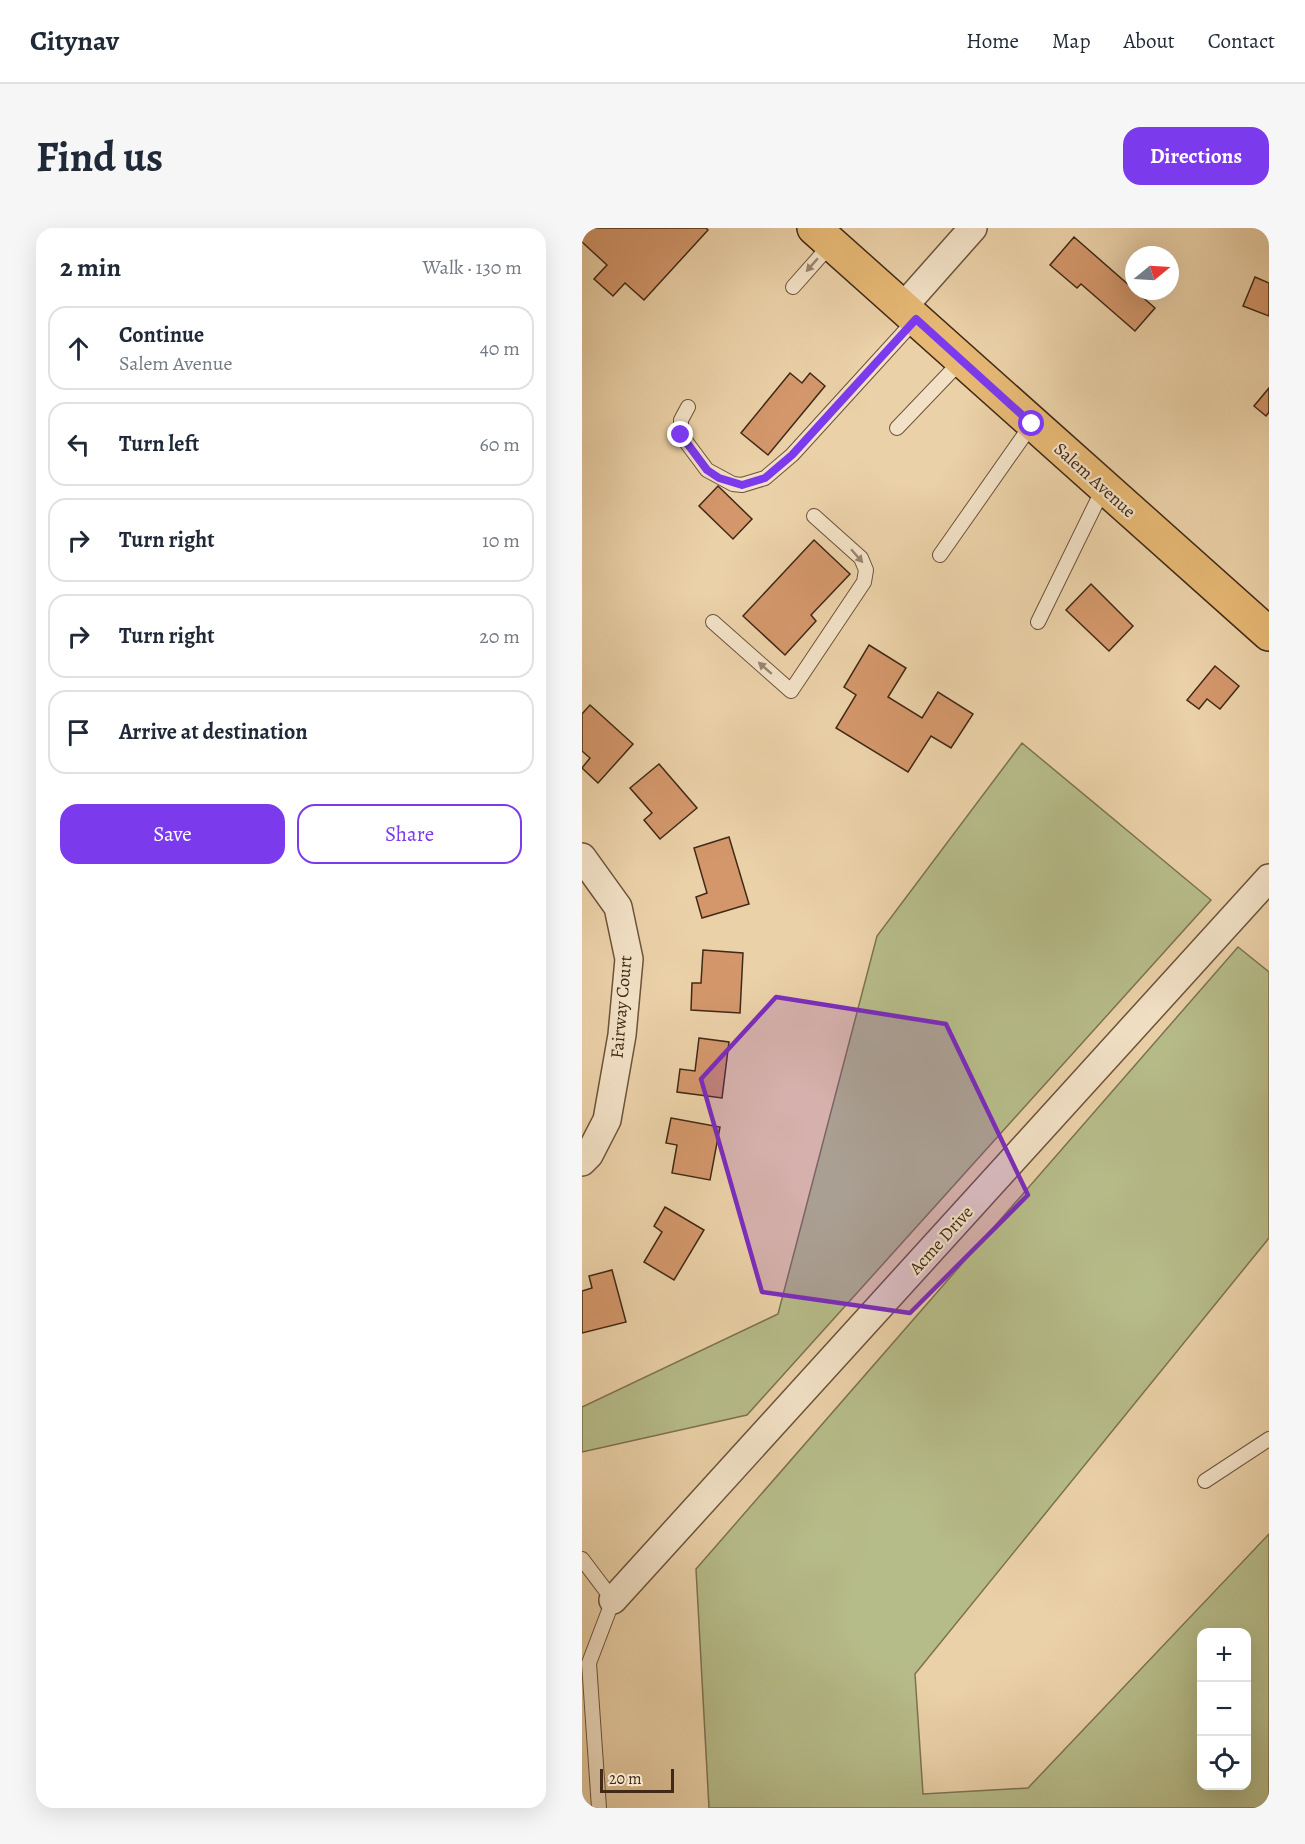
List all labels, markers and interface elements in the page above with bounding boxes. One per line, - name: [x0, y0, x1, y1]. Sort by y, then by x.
- text: Citynav: [30, 22, 119, 60]
- text: Home: [966, 27, 1019, 55]
- text: Map: [1052, 27, 1090, 55]
- text: About: [1123, 27, 1175, 55]
- text: Contact: [1208, 27, 1275, 55]
- button: Directions: [1123, 127, 1269, 185]
- text: Find us: [36, 128, 163, 185]
- north arrow: [1125, 246, 1179, 300]
- text: 2 min: [60, 250, 121, 285]
- text: Walk · 130 m: [423, 254, 522, 281]
- one-way arrow: [806, 257, 819, 272]
- text: Continue: [119, 320, 204, 350]
- icon: ahead: [62, 332, 95, 365]
- text: 40 m: [480, 335, 520, 362]
- text: Salem Avenue: [119, 350, 233, 377]
- route start: [1018, 410, 1044, 436]
- route end: [667, 421, 693, 447]
- icon: left: [62, 428, 95, 461]
- text: Turn left: [119, 429, 199, 459]
- text: 60 m: [480, 431, 520, 458]
- street label: Salem Avenue: [1049, 437, 1141, 523]
- icon: right: [62, 524, 95, 557]
- text: Turn right: [119, 525, 215, 555]
- text: 10 m: [482, 527, 520, 554]
- one-way arrow: [850, 548, 864, 563]
- icon: right: [62, 620, 95, 653]
- text: Turn right: [119, 621, 215, 651]
- text: 20 m: [479, 623, 520, 650]
- one-way arrow: [758, 661, 773, 675]
- icon: arrive: [62, 716, 95, 749]
- text: Arrive at destination: [119, 717, 308, 747]
- button: Save: [60, 804, 285, 864]
- button: Share: [297, 804, 522, 864]
- street label: Fairway Court: [605, 954, 637, 1060]
- street label: Acme Drive: [903, 1200, 978, 1280]
- map controls: [1197, 1628, 1251, 1790]
- button: +: [1197, 1628, 1251, 1682]
- button: −: [1197, 1682, 1251, 1736]
- button: locate: [1197, 1736, 1251, 1790]
- scale bar: [600, 1766, 674, 1794]
- text: 20 m: [609, 1768, 642, 1790]

